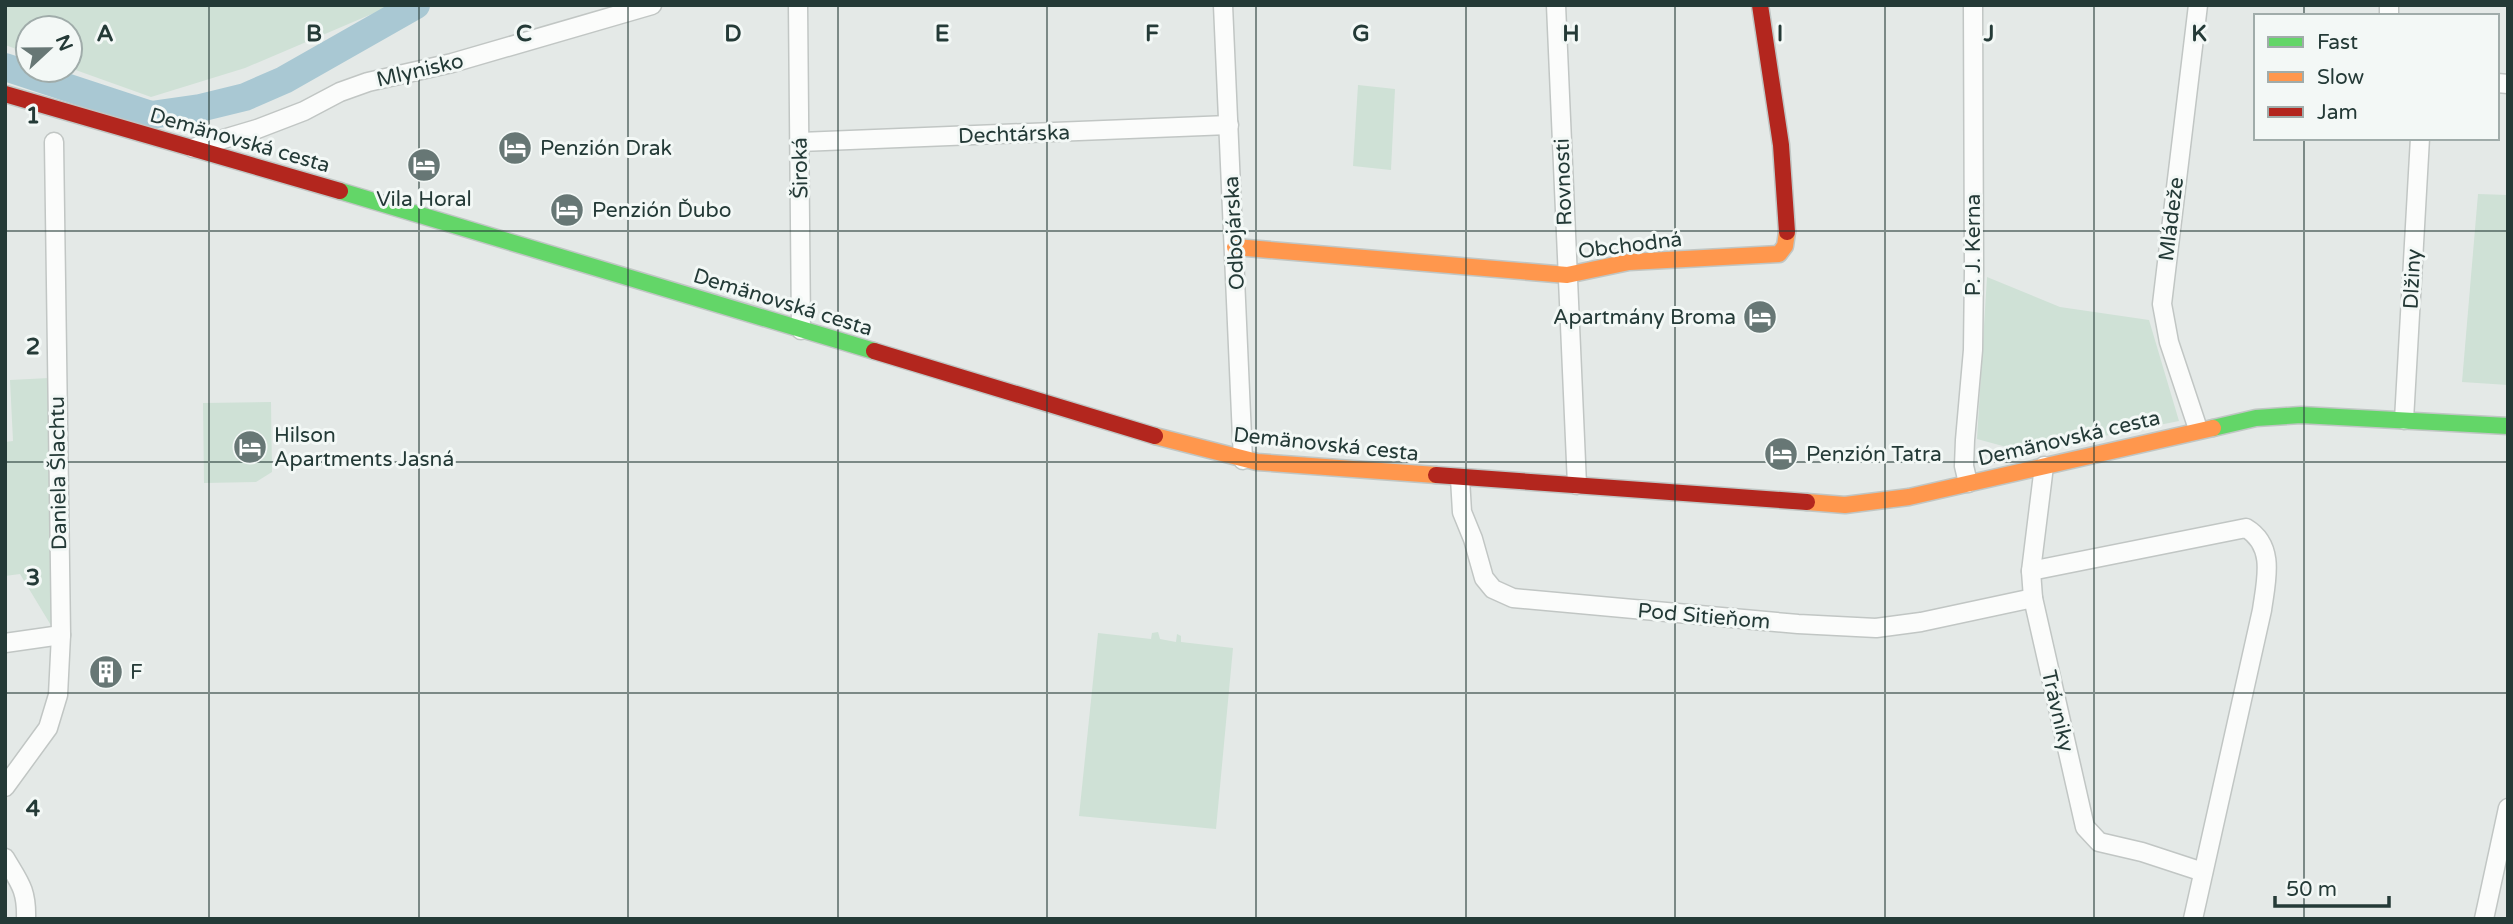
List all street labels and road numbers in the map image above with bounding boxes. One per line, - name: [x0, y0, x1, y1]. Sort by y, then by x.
- street label: Mlynisko: [374, 48, 466, 93]
- street label: Demänovská cesta: [147, 103, 333, 178]
- street label: Dechtárska: [958, 120, 1070, 149]
- street label: Široká: [787, 137, 814, 199]
- street label: Rovnosti: [1549, 138, 1578, 226]
- street label: Odbojárska: [1219, 175, 1250, 291]
- street label: Mládeže: [2154, 175, 2189, 263]
- street label: P. J. Kerna: [1961, 194, 1986, 296]
- street label: Obchodná: [1577, 227, 1684, 264]
- street label: Dlžiny: [2398, 248, 2427, 310]
- street label: Demänovská cesta: [690, 263, 876, 342]
- street label: Daniela Šlachtu: [45, 396, 72, 550]
- street label: Demänovská cesta: [1976, 405, 2163, 472]
- street label: Demänovská cesta: [1232, 422, 1420, 467]
- street label: Pod Sitieňom: [1636, 598, 1771, 635]
- street label: Trávniky: [2036, 668, 2079, 754]

